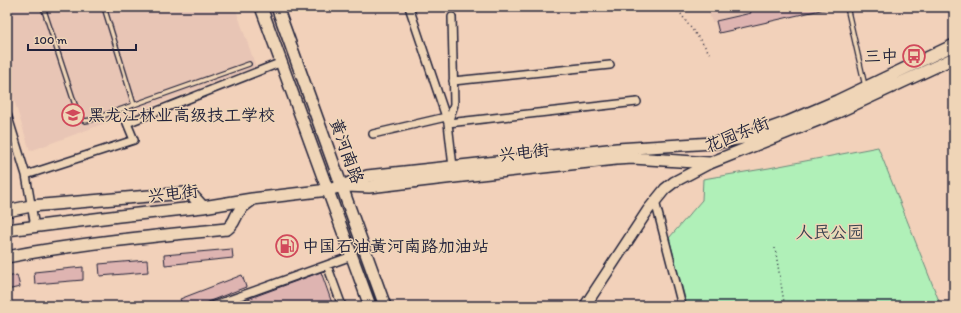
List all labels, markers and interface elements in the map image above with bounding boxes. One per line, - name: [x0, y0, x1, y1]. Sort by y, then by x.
- scale bar: [28, 26, 136, 52]
- text: 100 m: [34, 33, 67, 47]
- bus stop icon: 三中: [901, 43, 927, 69]
- place label: 三中: [864, 46, 898, 66]
- school or university icon: 黑龙江林业高级技工学校: [60, 102, 86, 128]
- place label: 黑龙江林业高级技工学校: [88, 105, 275, 125]
- street label: 花园东街: [702, 112, 772, 156]
- street label: 黄河南路: [326, 116, 368, 186]
- street label: 兴电街: [498, 139, 550, 165]
- street label: 兴电街: [147, 180, 199, 206]
- park label: 人民公园: [796, 222, 864, 242]
- fuel station icon: 中国石油黄河南路加油站: [274, 233, 300, 259]
- place label: 中国石油黄河南路加油站: [302, 236, 489, 256]

